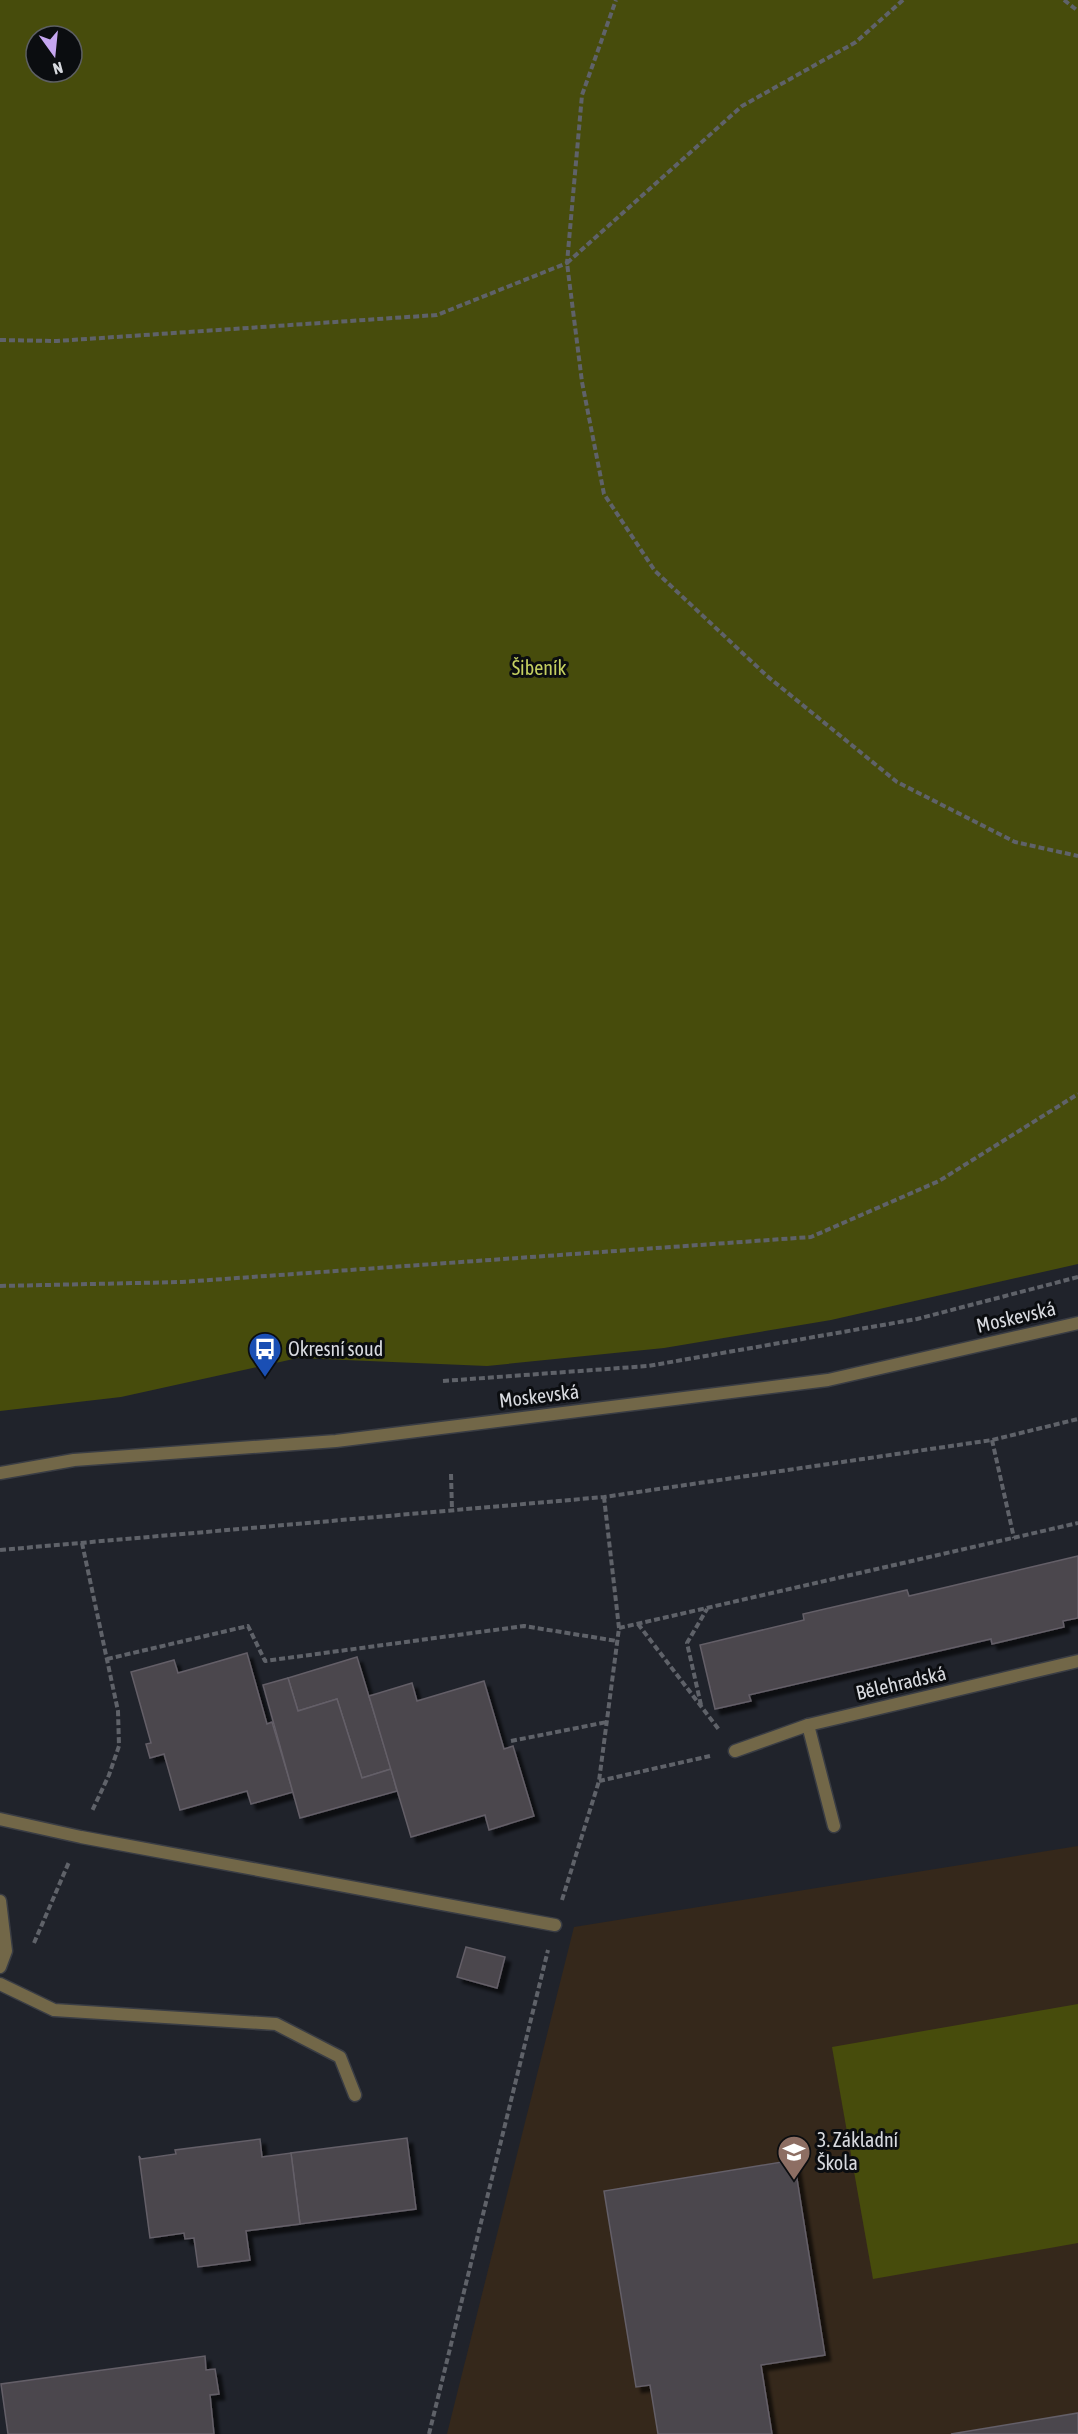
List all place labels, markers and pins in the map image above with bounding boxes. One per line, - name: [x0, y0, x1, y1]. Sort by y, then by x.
- bus stop icon: Okresní soud: [247, 1331, 283, 1378]
- place label: Okresní soud: [288, 1337, 383, 1360]
- place label: 3. Základní Škola: [817, 2128, 899, 2174]
- school or university icon: 3. Základní Škola: [776, 2134, 812, 2181]

